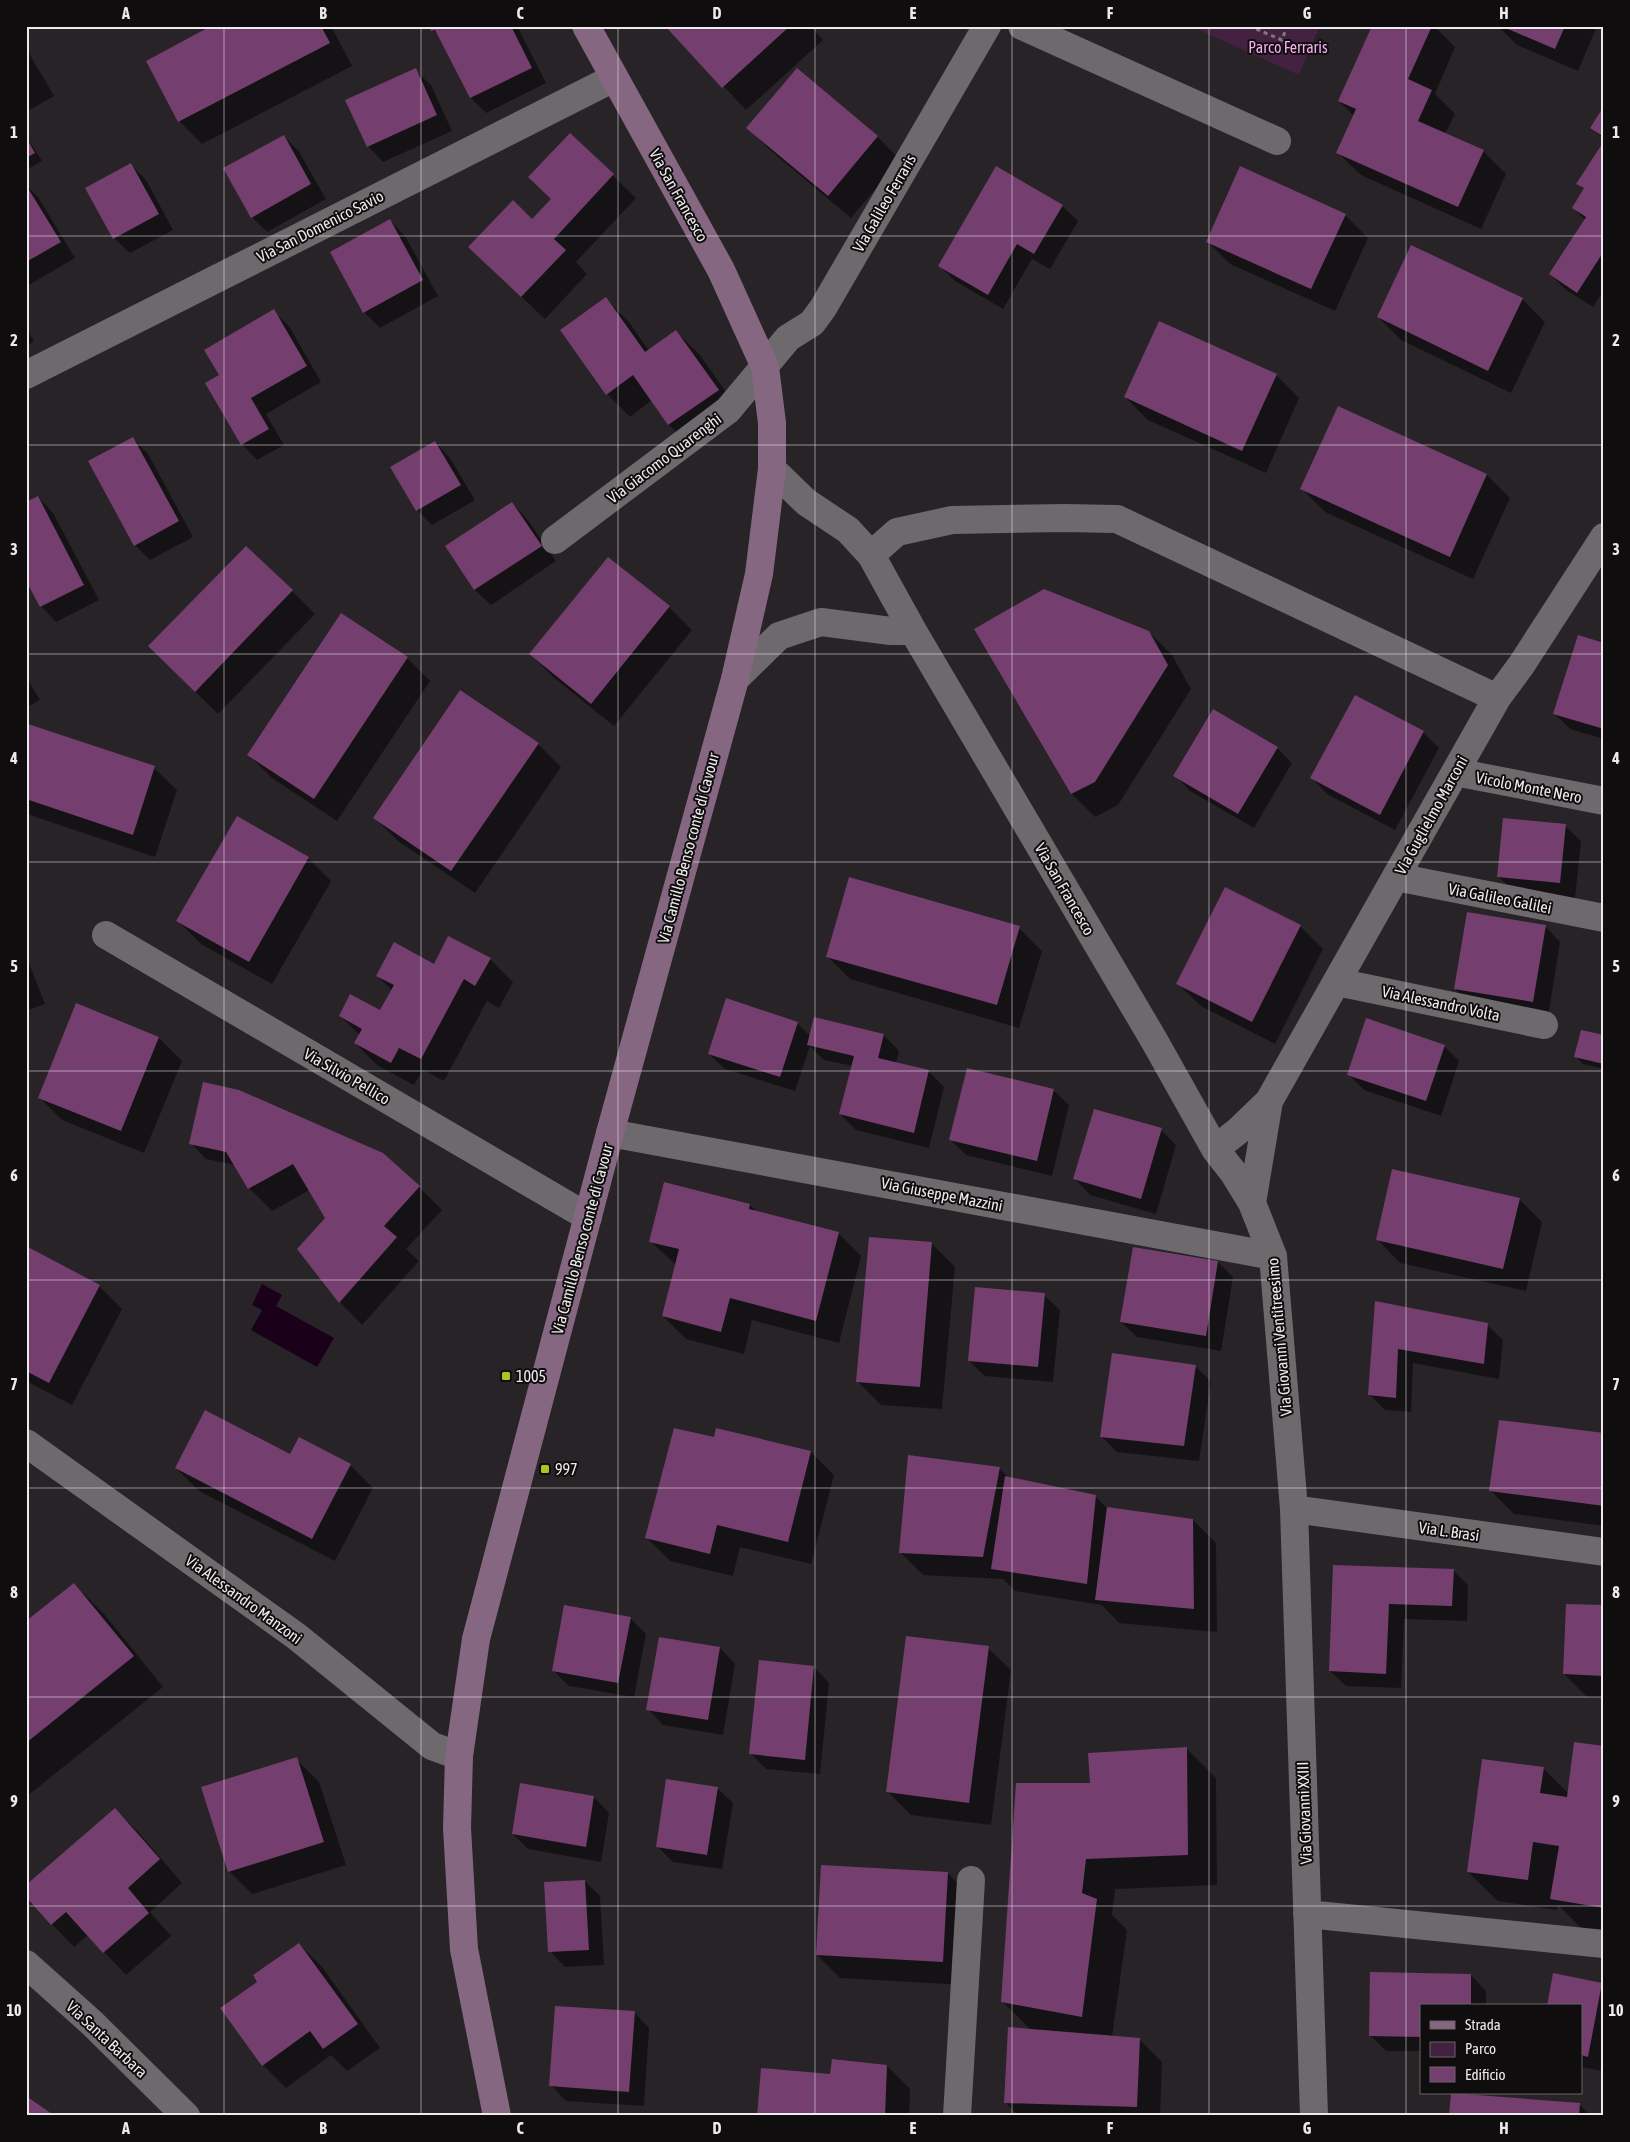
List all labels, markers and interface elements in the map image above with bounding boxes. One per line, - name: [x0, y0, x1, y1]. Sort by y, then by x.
- text: A: [121, 4, 130, 22]
- text: B: [319, 4, 327, 22]
- text: C: [516, 4, 524, 22]
- text: D: [713, 4, 722, 22]
- text: E: [910, 4, 917, 22]
- text: F: [1107, 4, 1114, 22]
- text: G: [1303, 4, 1312, 22]
- text: H: [1499, 4, 1509, 22]
- park label: Parco Ferraris: [1248, 38, 1328, 56]
- text: 1: [10, 123, 18, 141]
- text: 1: [1612, 123, 1620, 141]
- street label: Via San Francesco: [646, 145, 712, 245]
- street label: Via Galileo Ferraris: [849, 151, 919, 255]
- street label: Via San Domenico Savio: [254, 186, 386, 266]
- text: 2: [10, 331, 18, 349]
- text: 2: [1612, 331, 1620, 349]
- street label: Via Giacomo Quarenghi: [603, 409, 725, 508]
- text: 3: [10, 540, 18, 558]
- text: 3: [1612, 540, 1620, 558]
- text: 4: [9, 749, 18, 767]
- text: 4: [1611, 749, 1620, 767]
- street label: Via Camillo Benso conte di Cavour: [654, 750, 722, 945]
- street label: Via Guglielmo Marconi: [1391, 753, 1472, 878]
- street label: Vicolo Monte Nero: [1474, 768, 1584, 806]
- street label: Via San Francesco: [1031, 840, 1099, 938]
- street label: Via Galileo Galilei: [1447, 879, 1553, 917]
- text: 5: [10, 957, 18, 975]
- text: 5: [1612, 957, 1620, 975]
- street label: Via Alessandro Volta: [1380, 982, 1502, 1024]
- street label: Via Silvio Pellico: [301, 1044, 393, 1108]
- street label: Via Camillo Benso conte di Cavour: [548, 1141, 616, 1336]
- text: 6: [10, 1166, 18, 1184]
- text: 6: [1612, 1166, 1620, 1184]
- street label: Via Giuseppe Mazzini: [880, 1173, 1004, 1216]
- street label: Via Giovanni Ventitreesimo: [1263, 1257, 1295, 1417]
- place label: 1005: [516, 1367, 546, 1385]
- marker: 1005: [500, 1370, 512, 1382]
- text: 7: [10, 1375, 18, 1393]
- text: 7: [1612, 1375, 1620, 1393]
- place label: 997: [555, 1460, 578, 1478]
- marker: 997: [539, 1463, 551, 1475]
- street label: Via L. Brasi: [1417, 1518, 1481, 1544]
- street label: Via Alessandro Manzoni: [182, 1551, 306, 1647]
- text: 8: [10, 1583, 18, 1601]
- text: 8: [1612, 1583, 1620, 1601]
- street label: Via Giovanni XXIII: [1293, 1761, 1315, 1865]
- text: 9: [10, 1792, 18, 1810]
- text: 9: [1612, 1792, 1620, 1810]
- street label: Via Santa Barbara: [63, 1997, 151, 2081]
- text: 10: [6, 2001, 22, 2019]
- text: 10: [1608, 2001, 1624, 2019]
- legend: [1420, 2004, 1582, 2094]
- text: Strada: [1465, 2016, 1501, 2033]
- text: Parco: [1465, 2040, 1496, 2057]
- text: Edificio: [1465, 2066, 1506, 2083]
- text: A: [121, 2119, 130, 2137]
- text: B: [319, 2119, 327, 2137]
- text: C: [516, 2119, 524, 2137]
- text: D: [713, 2119, 722, 2137]
- text: E: [910, 2119, 917, 2137]
- text: F: [1107, 2119, 1114, 2137]
- text: G: [1303, 2119, 1312, 2137]
- text: H: [1499, 2119, 1509, 2137]

